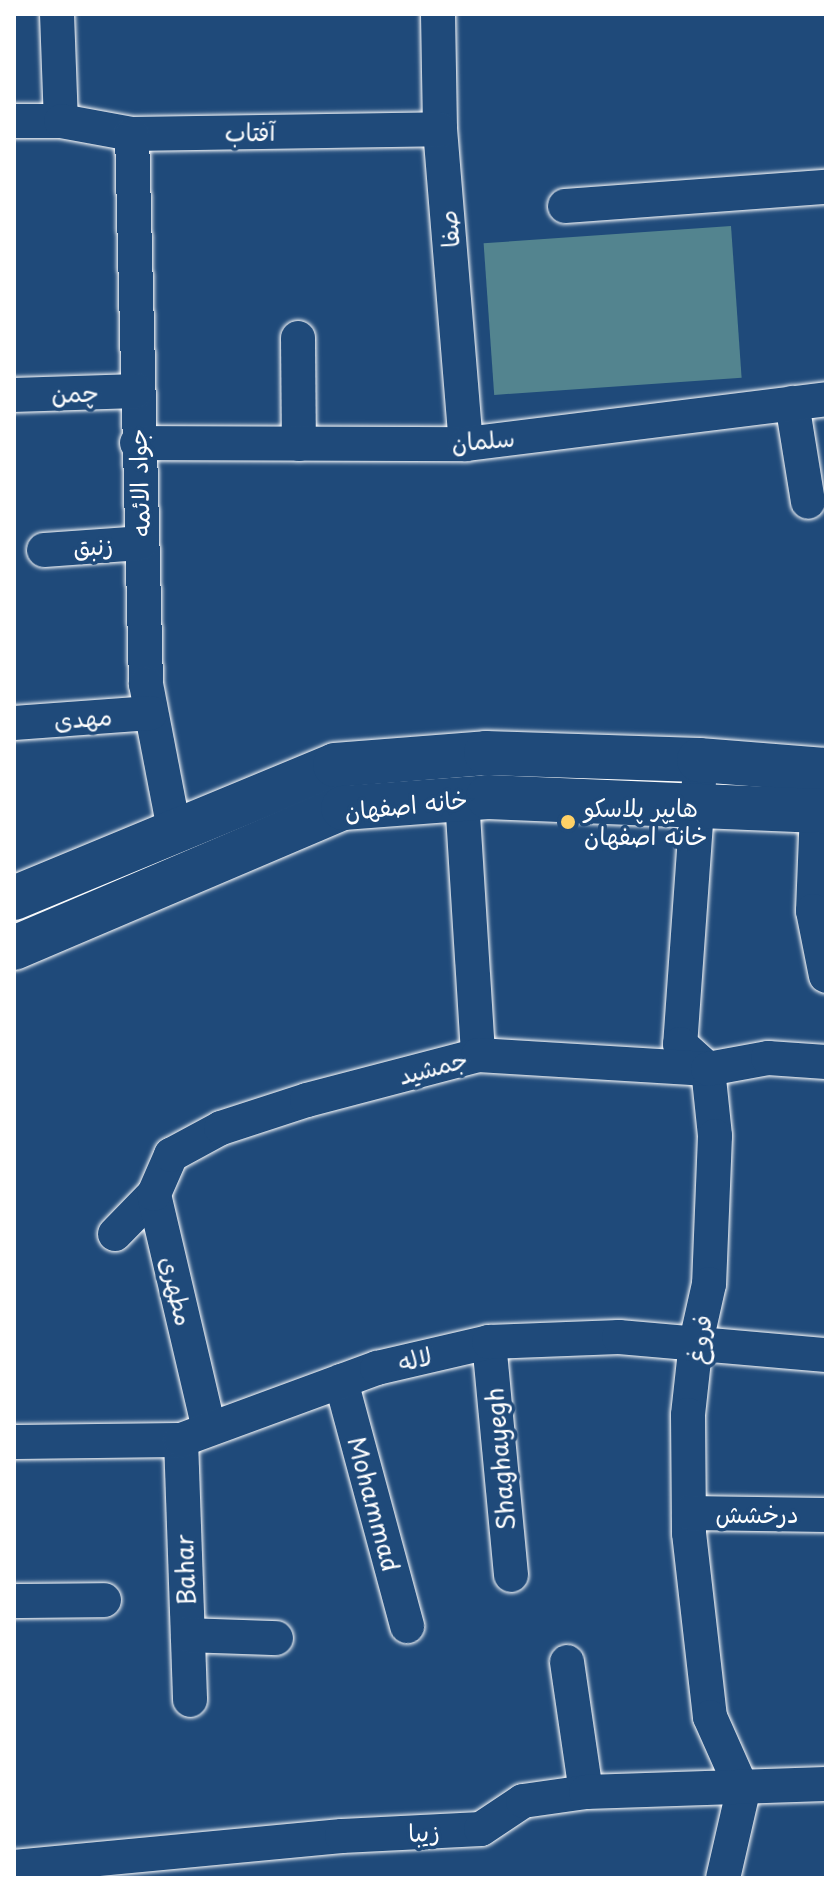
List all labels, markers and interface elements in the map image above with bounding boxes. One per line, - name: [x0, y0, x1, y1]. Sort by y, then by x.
- street label: آفتاب: [224, 117, 276, 147]
- street label: صفا: [433, 209, 465, 249]
- street label: چمن: [51, 378, 99, 408]
- street label: سلمان: [450, 423, 516, 457]
- street label: جواد الائمه: [123, 428, 155, 538]
- street label: زنبق: [72, 530, 114, 562]
- street label: مهدی: [53, 702, 113, 734]
- street label: خانه اصفهان: [343, 784, 469, 826]
- place label: هایپر پلاسکو خانه اصفهان: [584, 794, 707, 850]
- marker: هایپر پلاسکو خانه اصفهان: [559, 813, 577, 831]
- street label: جمشید: [395, 1044, 471, 1090]
- street label: مطهری: [155, 1253, 199, 1329]
- street label: فروغ: [681, 1313, 717, 1365]
- street label: لاله: [395, 1341, 435, 1377]
- street label: Shaghayegh: [479, 1386, 521, 1532]
- street label: Mohammad: [342, 1433, 406, 1575]
- street label: درخشش: [715, 1500, 799, 1528]
- street label: Bahar: [169, 1534, 201, 1606]
- street label: زیبا: [408, 1817, 440, 1847]

